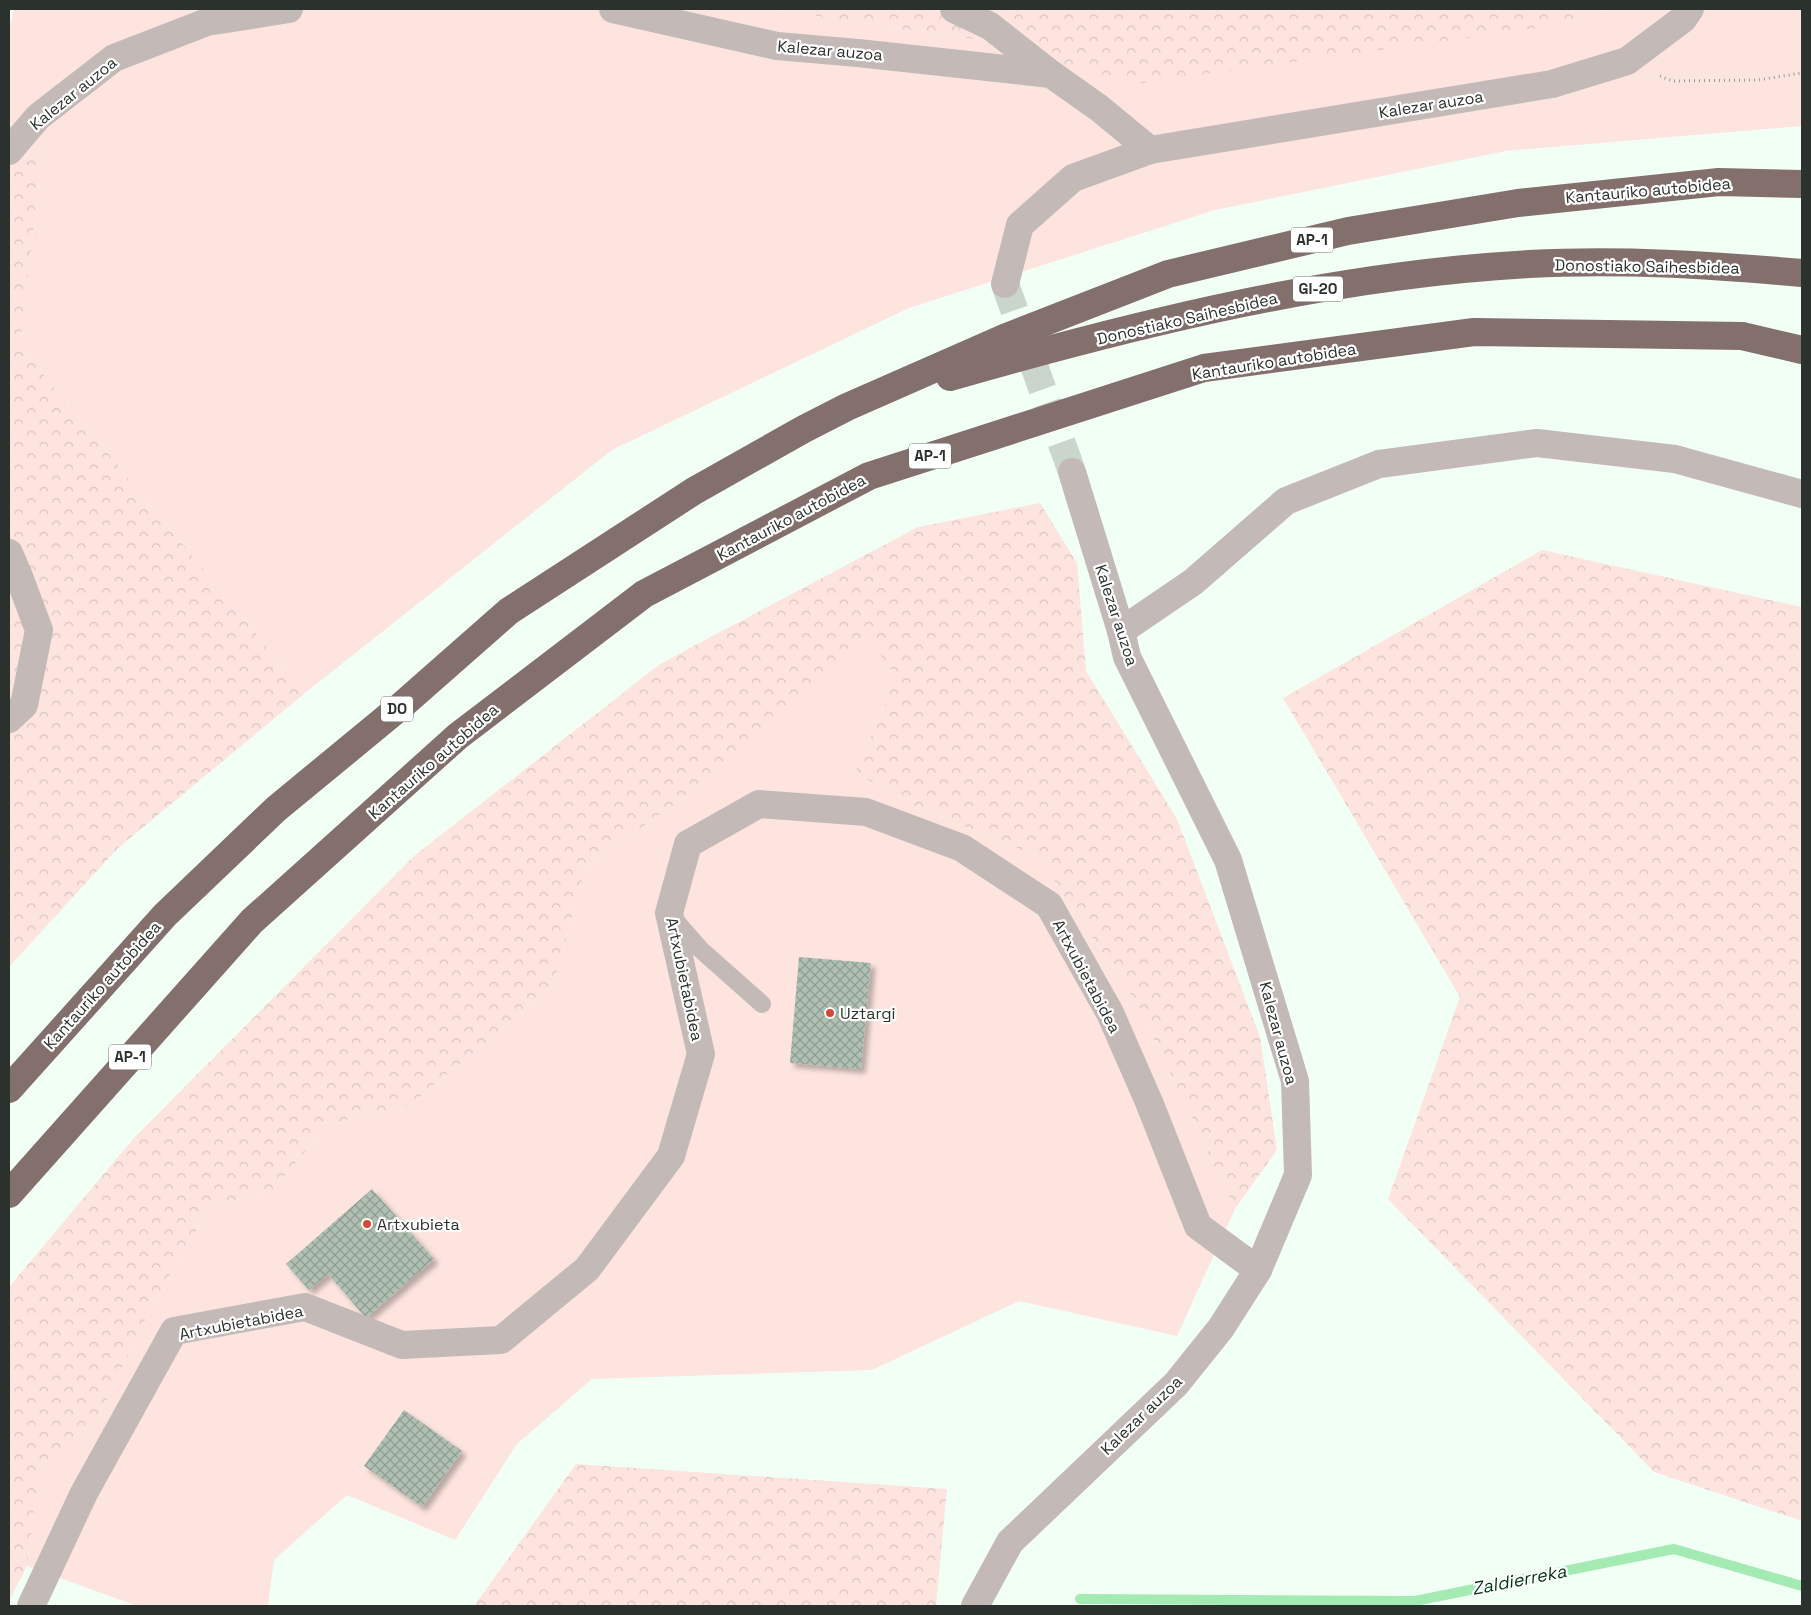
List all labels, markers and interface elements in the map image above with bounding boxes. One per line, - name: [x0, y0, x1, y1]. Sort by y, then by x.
- street label: Kalezar auzoa: [776, 35, 883, 66]
- street label: Kalezar auzoa: [26, 52, 121, 135]
- street label: Kalezar auzoa: [1377, 86, 1485, 123]
- street label: Kantauriko autobidea: [1565, 173, 1732, 208]
- road number: AP-1: [1291, 228, 1333, 252]
- street label: Donostiako Saihesbidea: [1554, 254, 1740, 279]
- road number: GI-20: [1293, 276, 1343, 302]
- street label: Donostiako Saihesbidea: [1095, 287, 1280, 350]
- street label: Kantauriko autobidea: [1191, 338, 1358, 385]
- road number: AP-1: [909, 444, 951, 468]
- street label: Kantauriko autobidea: [713, 469, 869, 566]
- street label: Kalezar auzoa: [1090, 562, 1143, 669]
- road number: DO: [381, 696, 413, 722]
- street label: Kantauriko autobidea: [364, 699, 503, 824]
- street label: Artxubietabidea: [661, 915, 708, 1043]
- street label: Artxubietabidea: [1048, 916, 1125, 1037]
- street label: Kantauriko autobidea: [39, 917, 166, 1054]
- street label: Kalezar auzoa: [1255, 979, 1302, 1087]
- place label: Uztargi: [840, 1003, 895, 1024]
- marker: Uztargi: [824, 1007, 836, 1019]
- road number: AP-1: [109, 1044, 151, 1070]
- place label: Artxubieta: [377, 1214, 460, 1235]
- marker: Artxubieta: [361, 1218, 373, 1230]
- street label: Artxubietabidea: [177, 1300, 305, 1345]
- street label: Kalezar auzoa: [1096, 1371, 1187, 1460]
- water label: Zaldierreka: [1470, 1559, 1569, 1600]

